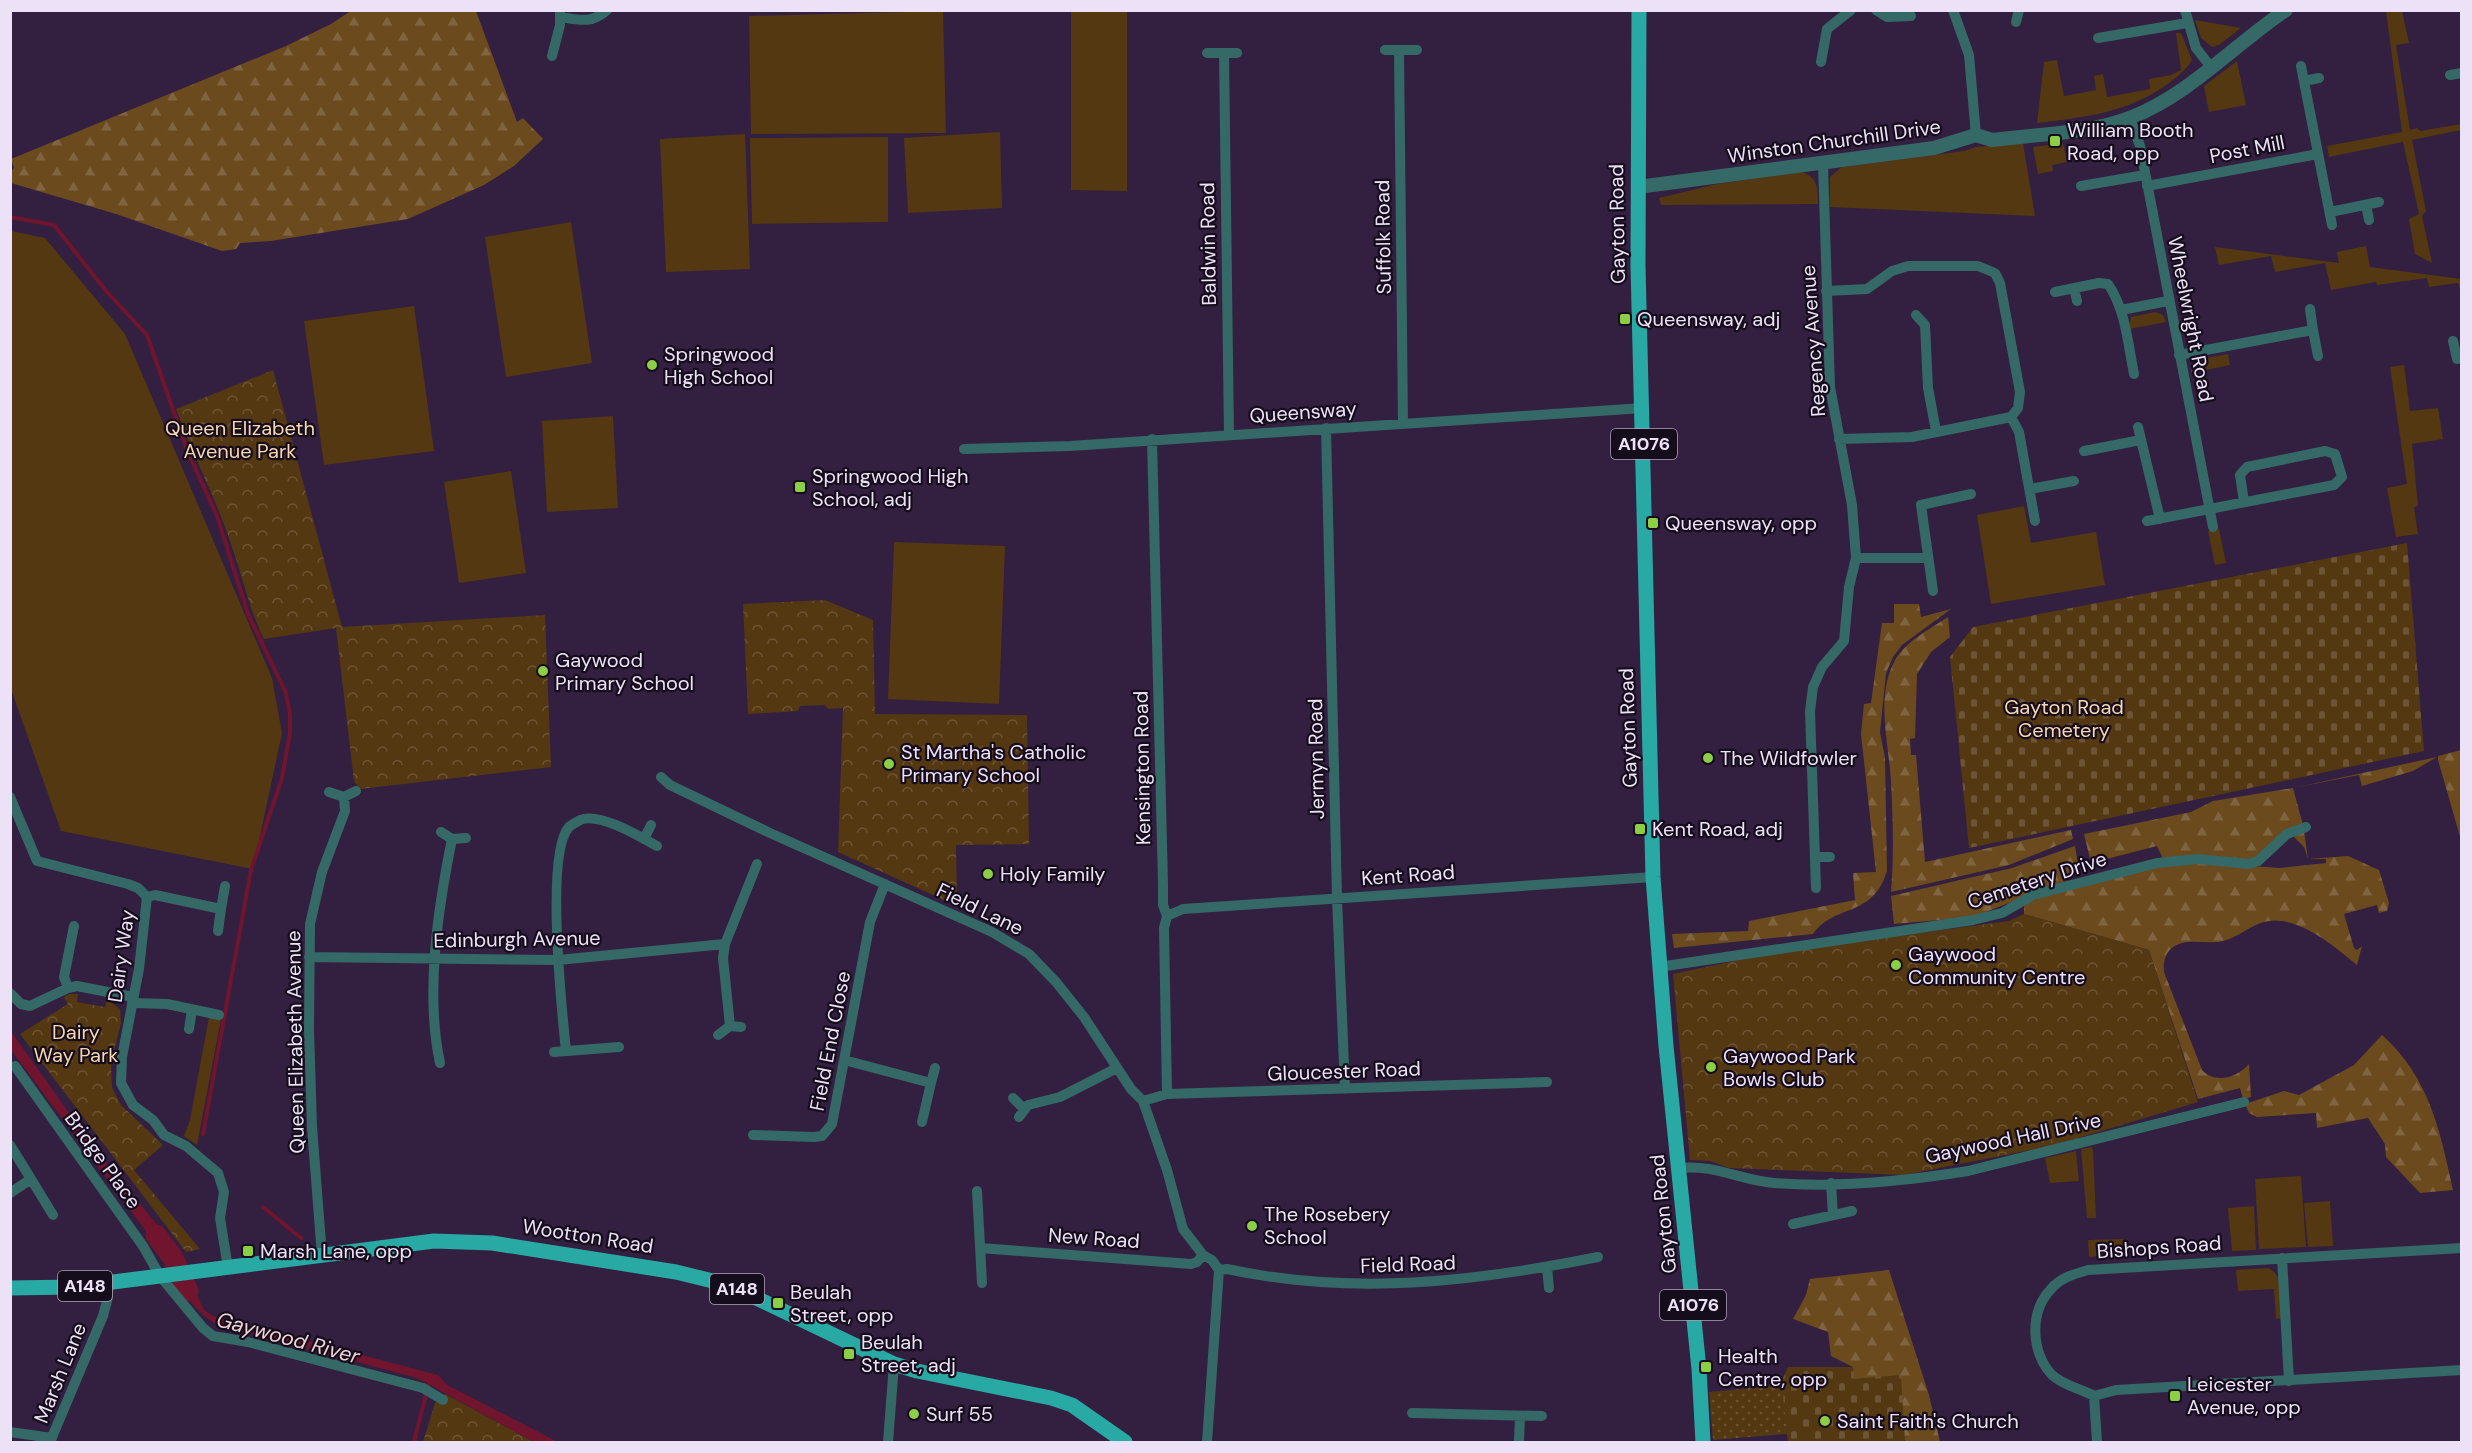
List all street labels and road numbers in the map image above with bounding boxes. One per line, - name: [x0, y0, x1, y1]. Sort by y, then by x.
- street label: Winston Churchill Drive: [1726, 113, 1942, 169]
- street label: Post Mill: [2207, 129, 2287, 169]
- street label: Gayton Road: [1603, 164, 1631, 284]
- street label: Suffolk Road: [1369, 180, 1397, 294]
- street label: Baldwin Road: [1194, 182, 1222, 306]
- street label: Wheelwright Road: [2162, 234, 2220, 404]
- street label: Regency Avenue: [1795, 264, 1831, 418]
- street label: Queensway: [1249, 395, 1357, 429]
- road number: A1076: [1611, 429, 1677, 459]
- street label: Gayton Road: [1613, 668, 1643, 788]
- street label: Kensington Road: [1128, 691, 1156, 845]
- street label: Jermyn Road: [1302, 698, 1330, 820]
- street label: Cemetery Drive: [1964, 845, 2110, 915]
- street label: Kent Road: [1360, 859, 1456, 891]
- street label: Field Lane: [932, 877, 1028, 941]
- street label: Dairy Way: [102, 908, 140, 1004]
- street label: Edinburgh Avenue: [433, 925, 601, 953]
- street label: Queen Elizabeth Avenue: [280, 930, 310, 1154]
- street label: Field End Close: [804, 969, 856, 1113]
- street label: Gloucester Road: [1267, 1055, 1421, 1087]
- street label: Bridge Place: [59, 1106, 147, 1214]
- street label: Gaywood Hall Drive: [1923, 1107, 2103, 1169]
- street label: Gayton Road: [1644, 1153, 1682, 1275]
- street label: Wootton Road: [521, 1213, 655, 1259]
- street label: New Road: [1047, 1222, 1141, 1254]
- street label: Bishops Road: [2096, 1230, 2222, 1264]
- street label: Field Road: [1360, 1249, 1456, 1279]
- road number: A148: [58, 1271, 112, 1301]
- road number: A148: [710, 1274, 764, 1304]
- road number: A1076: [1660, 1290, 1726, 1320]
- street label: Marsh Lane: [28, 1319, 92, 1427]

